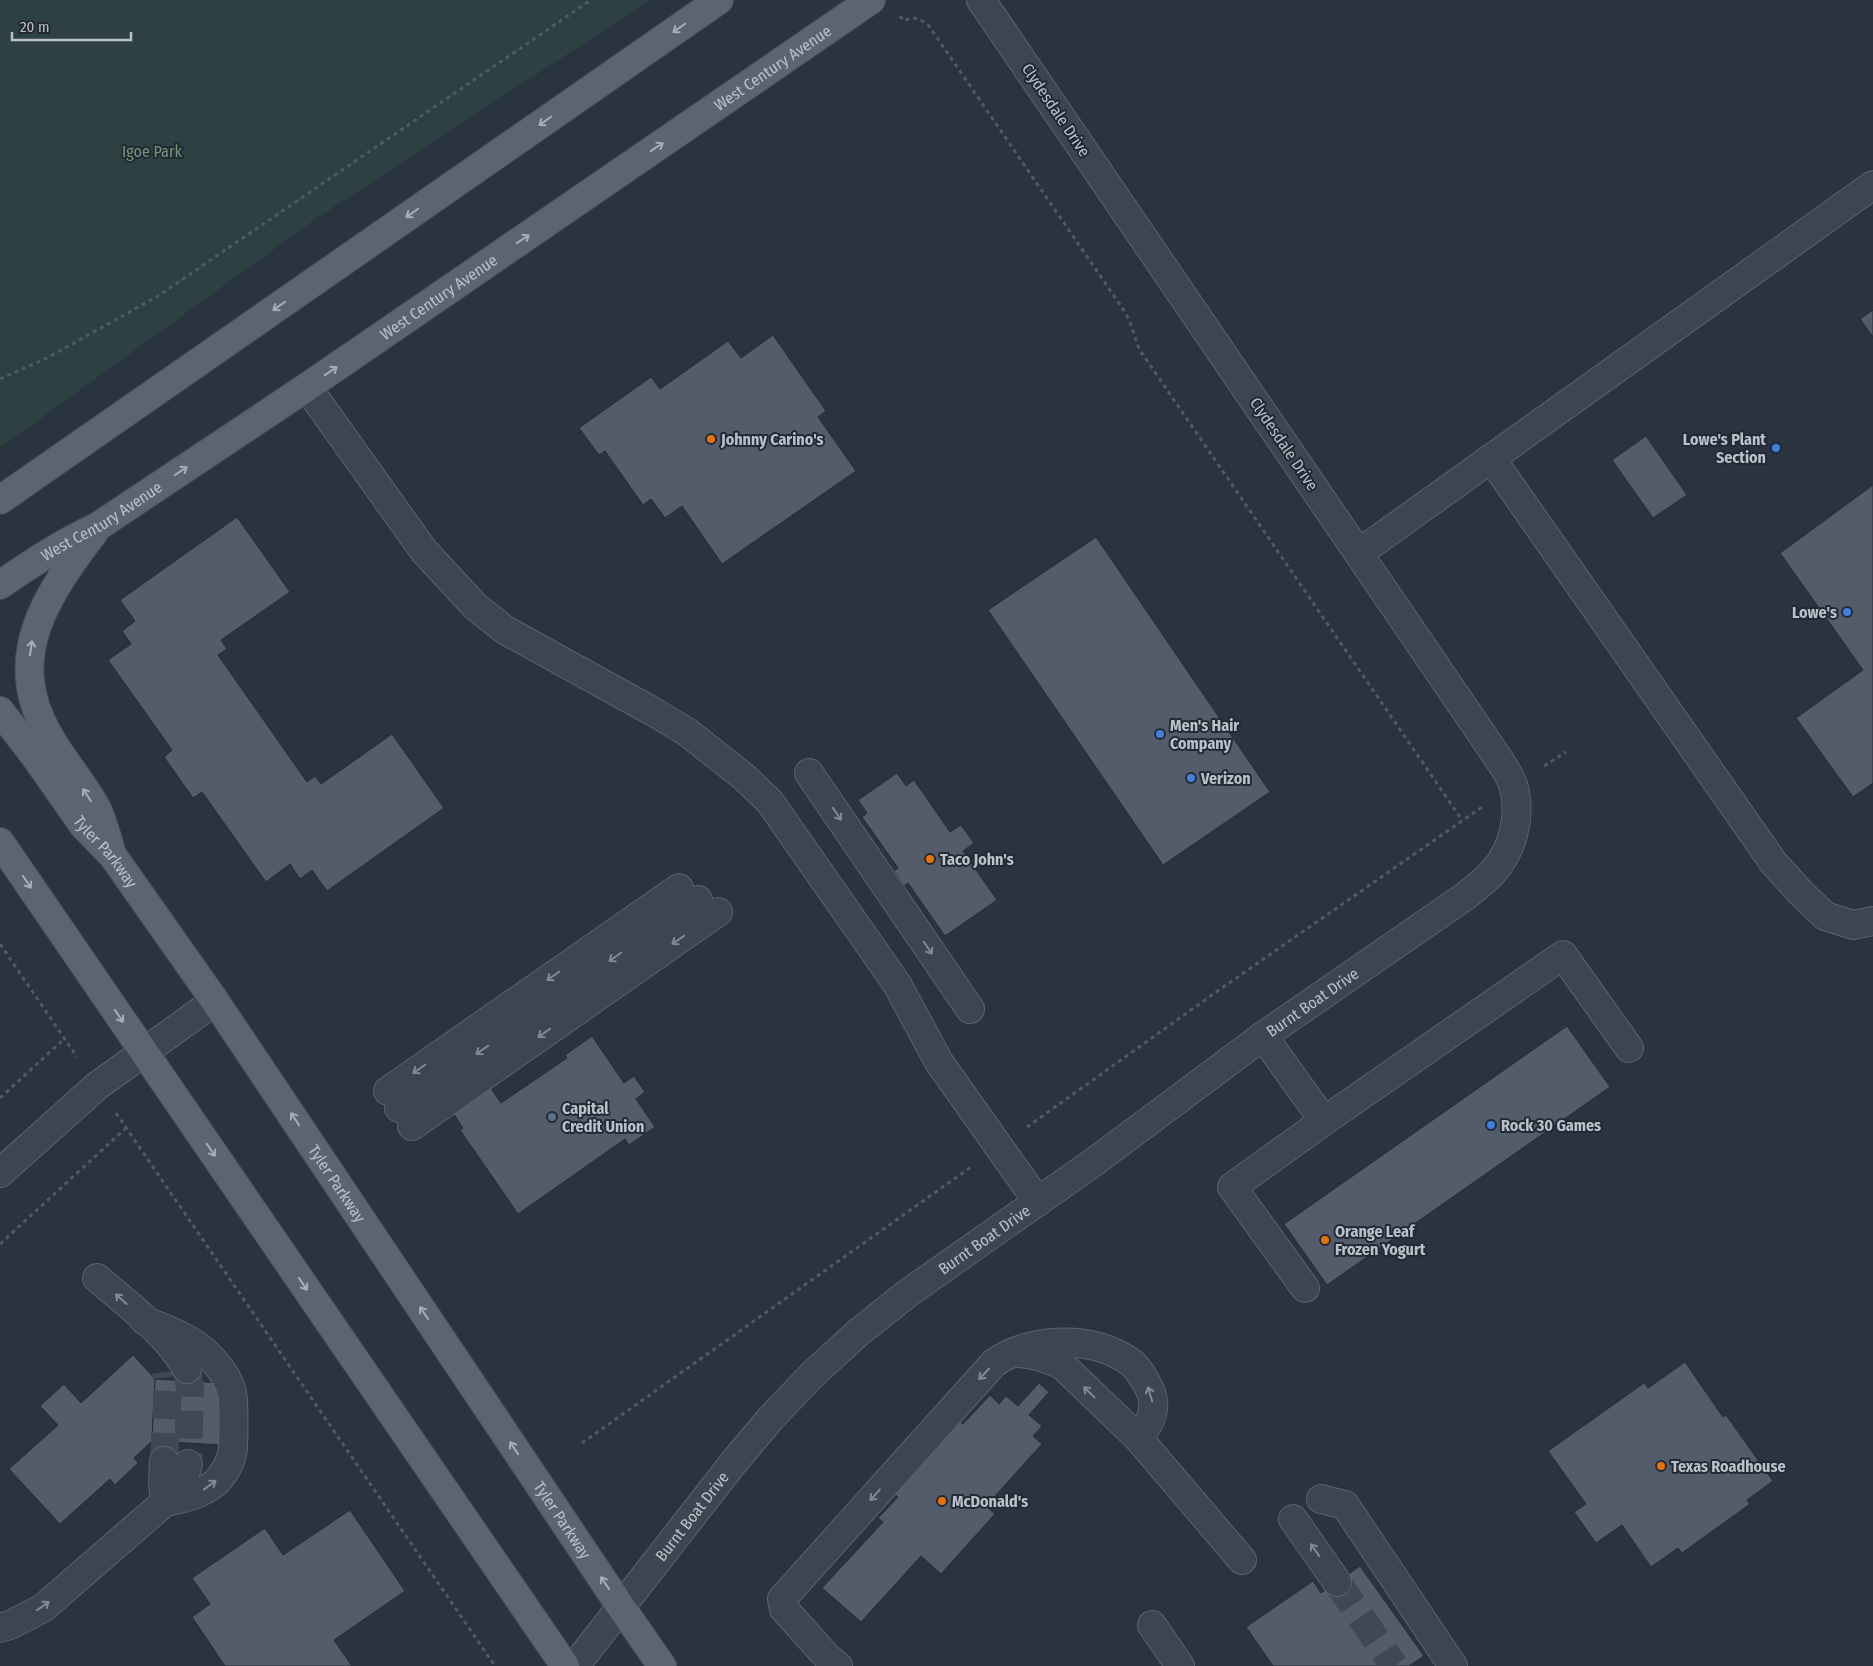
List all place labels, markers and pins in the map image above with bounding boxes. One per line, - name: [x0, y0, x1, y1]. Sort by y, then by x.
- place label: Johnny Carino's: [720, 430, 824, 449]
- place label: Lowe's Plant Section: [1683, 430, 1766, 467]
- marker: Johnny Carino's: [705, 433, 717, 445]
- marker: Lowe's Plant Section: [1770, 442, 1782, 454]
- place label: Lowe's: [1792, 603, 1837, 622]
- marker: Lowe's: [1841, 606, 1853, 618]
- place label: Men's Hair Company: [1170, 716, 1239, 753]
- marker: Men's Hair Company: [1154, 728, 1166, 740]
- place label: Verizon: [1200, 769, 1251, 788]
- marker: Verizon: [1185, 772, 1197, 784]
- place label: Taco John's: [940, 850, 1014, 869]
- marker: Taco John's: [924, 853, 936, 865]
- place label: Capital Credit Union: [562, 1099, 644, 1136]
- marker: Capital Credit Union: [546, 1111, 558, 1123]
- place label: Rock 30 Games: [1501, 1116, 1601, 1135]
- marker: Rock 30 Games: [1485, 1119, 1497, 1131]
- place label: Orange Leaf Frozen Yogurt: [1335, 1222, 1426, 1259]
- marker: Orange Leaf Frozen Yogurt: [1319, 1234, 1331, 1246]
- place label: Texas Roadhouse: [1671, 1457, 1786, 1476]
- marker: Texas Roadhouse: [1655, 1460, 1667, 1472]
- place label: McDonald's: [952, 1492, 1028, 1511]
- marker: McDonald's: [936, 1495, 948, 1507]

